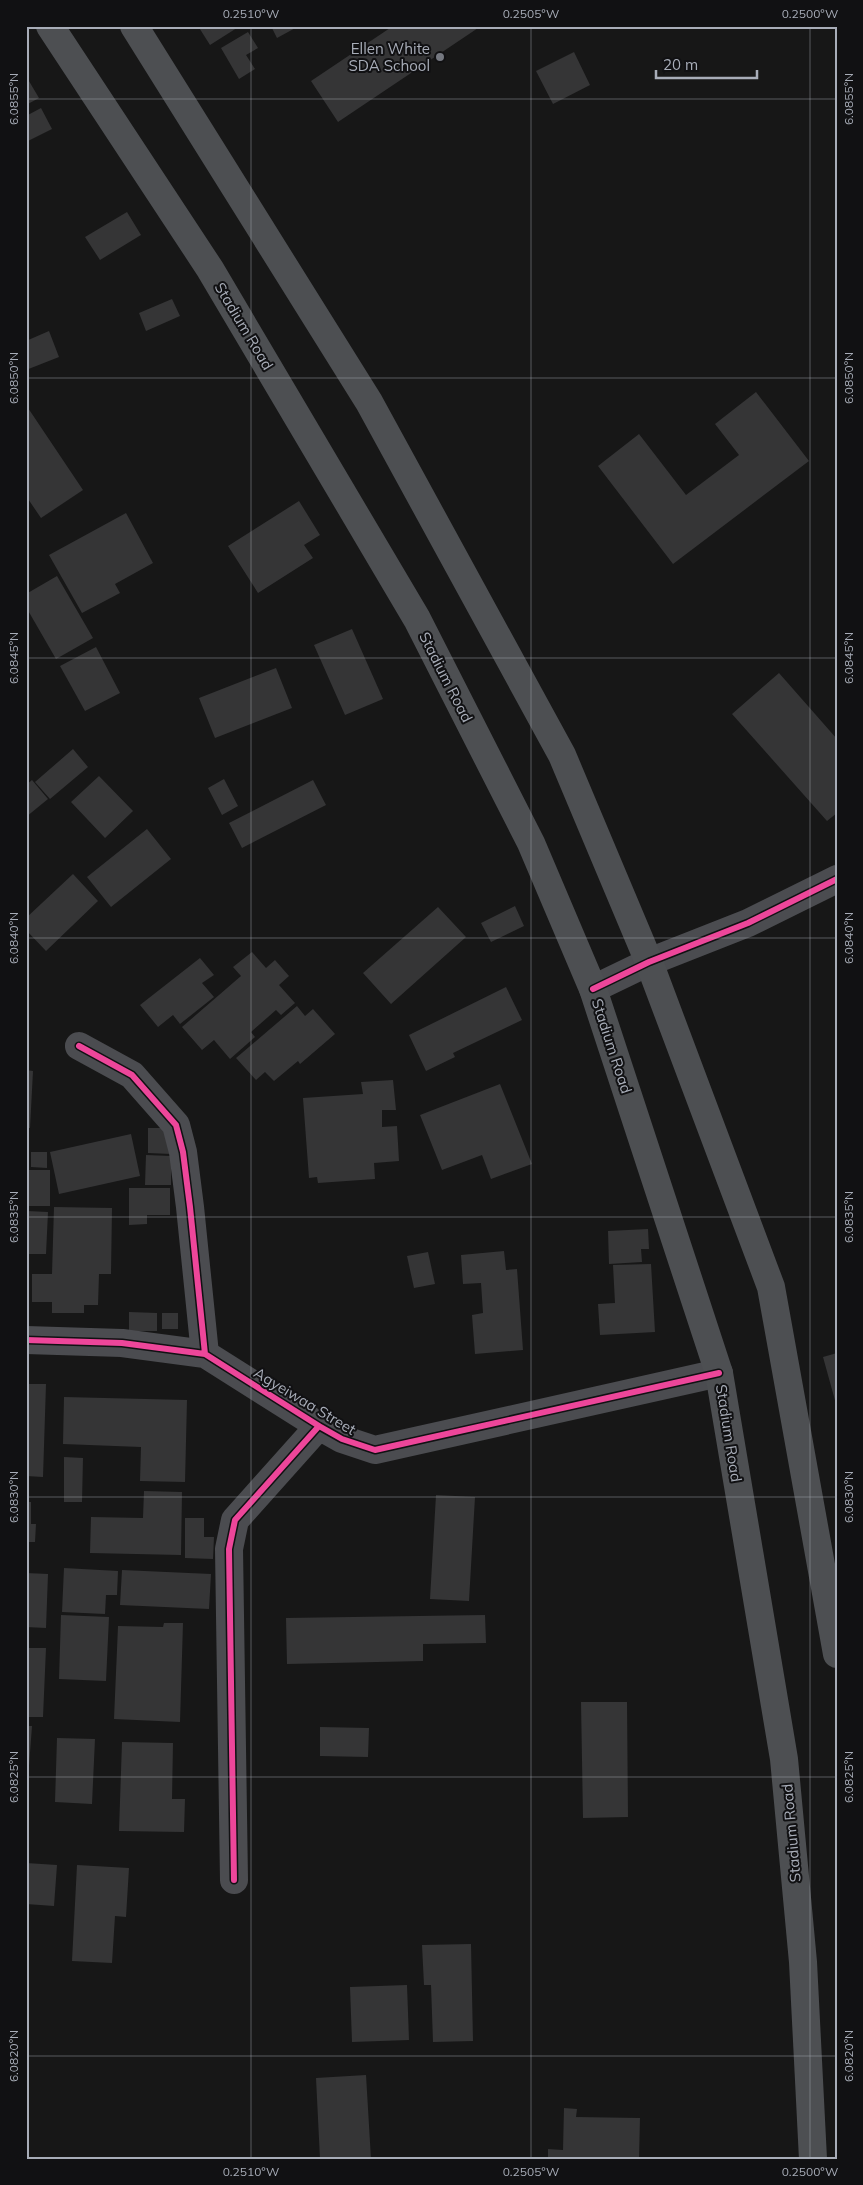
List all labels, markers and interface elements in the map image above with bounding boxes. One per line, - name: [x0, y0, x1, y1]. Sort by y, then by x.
- text: 0.2510°W: [223, 6, 279, 21]
- text: 0.2505°W: [503, 6, 559, 21]
- text: 0.2500°W: [782, 6, 838, 21]
- place label: Ellen White SDA School: [348, 39, 430, 75]
- scale bar: [656, 48, 757, 80]
- marker: Ellen White SDA School: [434, 51, 446, 63]
- text: 20 m: [663, 55, 698, 74]
- text: 6.0855°N: [6, 73, 21, 125]
- text: 6.0855°N: [841, 73, 856, 125]
- street label: Stadium Road: [210, 279, 278, 373]
- text: 6.0850°N: [6, 352, 21, 404]
- text: 6.0850°N: [841, 352, 856, 404]
- street label: Stadium Road: [415, 629, 477, 725]
- text: 6.0845°N: [6, 632, 21, 684]
- text: 6.0845°N: [841, 632, 856, 684]
- text: 6.0840°N: [6, 912, 21, 964]
- text: 6.0840°N: [841, 912, 856, 964]
- street label: Stadium Road: [588, 996, 636, 1096]
- text: 6.0835°N: [6, 1191, 21, 1243]
- text: 6.0835°N: [841, 1191, 856, 1243]
- street label: Agyeiwaa Street: [250, 1363, 360, 1439]
- street label: Stadium Road: [712, 1383, 746, 1483]
- text: 6.0830°N: [6, 1471, 21, 1523]
- text: 6.0830°N: [841, 1471, 856, 1523]
- text: 6.0825°N: [6, 1751, 21, 1803]
- text: 6.0825°N: [841, 1751, 856, 1803]
- street label: Stadium Road: [777, 1783, 805, 1883]
- text: 6.0820°N: [6, 2030, 21, 2082]
- text: 6.0820°N: [841, 2030, 856, 2082]
- text: 0.2510°W: [223, 2164, 279, 2179]
- text: 0.2505°W: [503, 2164, 559, 2179]
- text: 0.2500°W: [782, 2164, 838, 2179]

